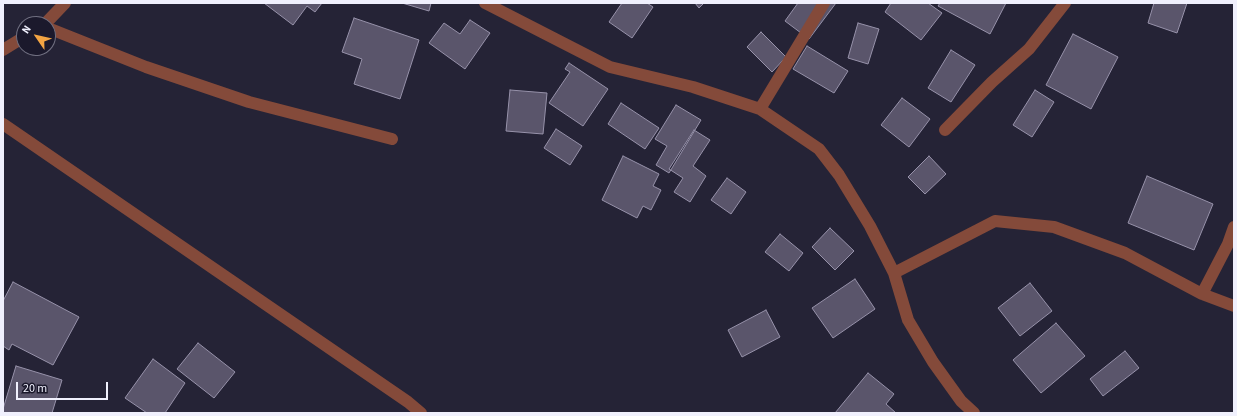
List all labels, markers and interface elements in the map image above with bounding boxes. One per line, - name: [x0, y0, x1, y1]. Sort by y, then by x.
- north arrow: [16, 16, 56, 56]
- text: N: [18, 22, 35, 37]
- scale bar: [18, 374, 110, 400]
- text: 20 m: [23, 380, 47, 397]

